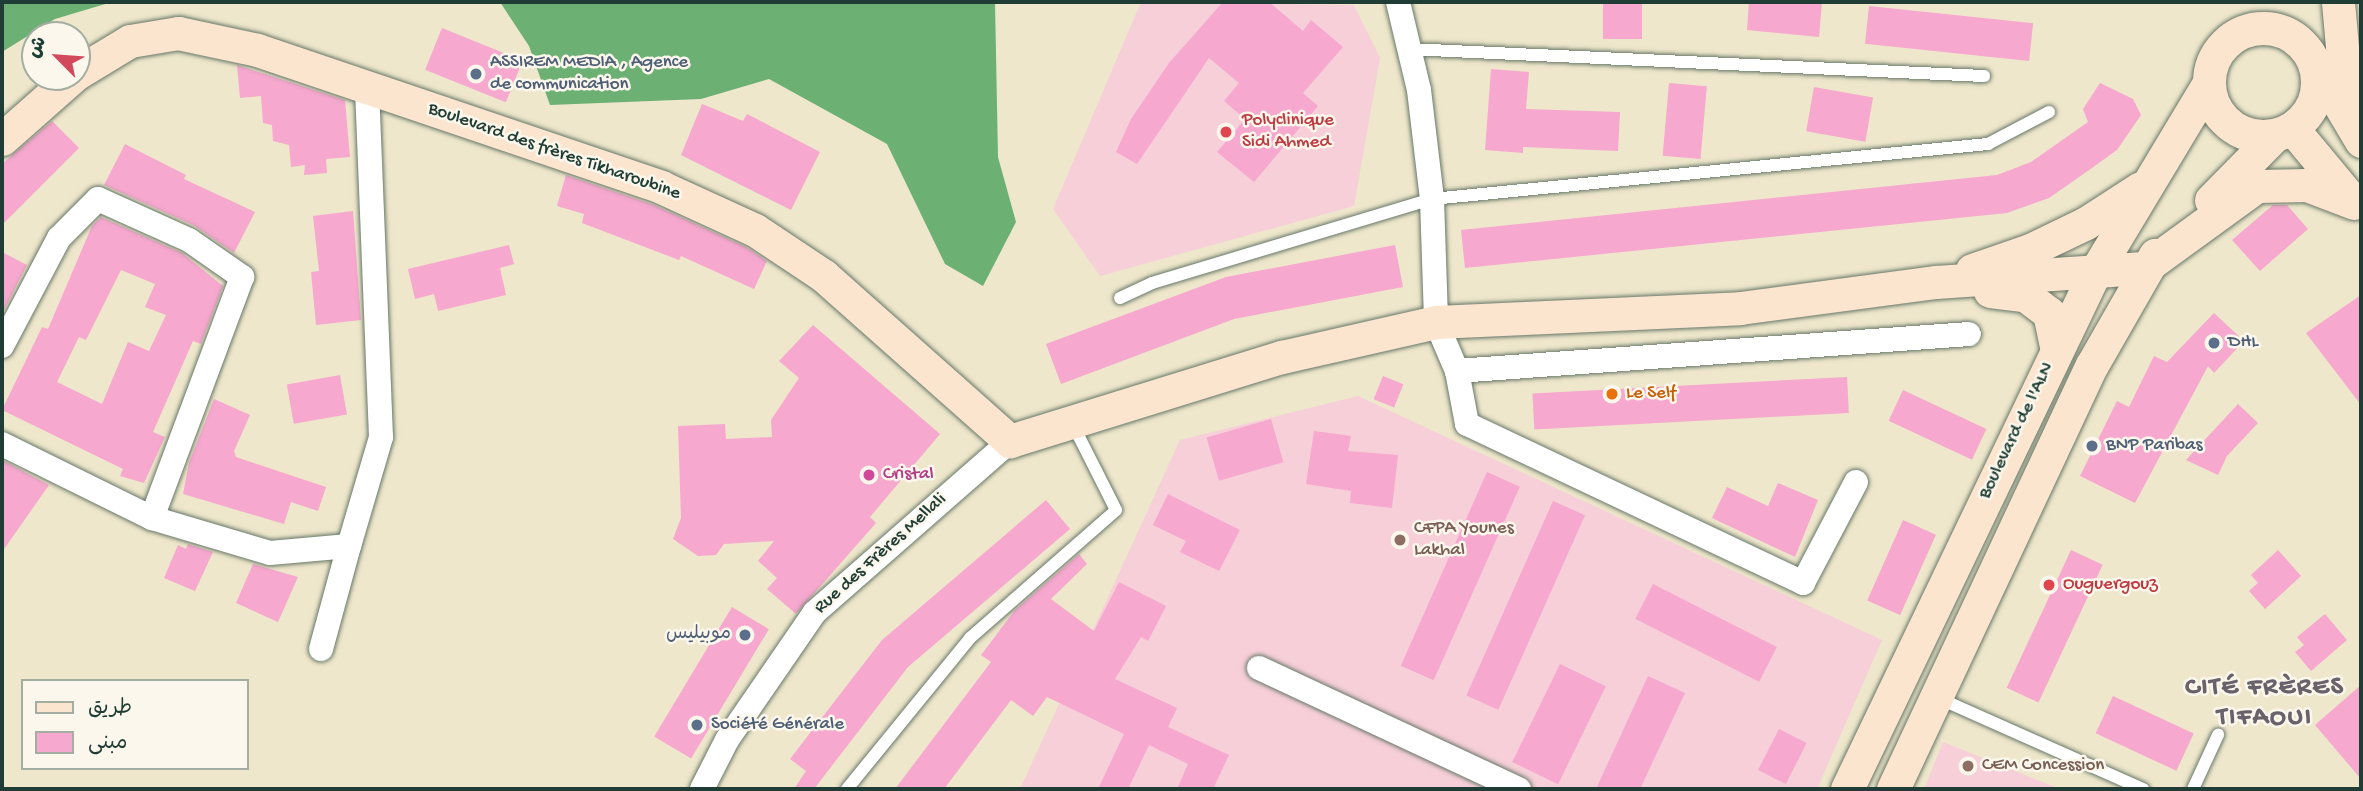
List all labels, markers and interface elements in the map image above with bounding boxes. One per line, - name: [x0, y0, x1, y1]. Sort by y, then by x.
- north arrow: [21, 21, 91, 91]
- text: ش: [23, 33, 53, 62]
- place label: ASSIREM MEDIA , Agence de communication: [490, 52, 688, 96]
- marker: ASSIREM MEDIA , Agence de communication: [468, 66, 484, 82]
- street label: Boulevard des frères Tikharoubine: [425, 98, 683, 206]
- place label: Polyclinique Sidi Ahmed: [1242, 110, 1334, 154]
- marker: Polyclinique Sidi Ahmed: [1216, 122, 1236, 142]
- place label: DHL: [2228, 332, 2258, 354]
- marker: DHL: [2206, 335, 2222, 351]
- street label: Boulevard de l'ALN: [1974, 359, 2060, 503]
- place label: Le Self: [1626, 383, 1676, 405]
- marker: Le Self: [1604, 386, 1620, 402]
- place label: BNP Paribas: [2106, 435, 2203, 457]
- marker: BNP Paribas: [2084, 438, 2100, 454]
- place label: Cristal: [883, 464, 934, 486]
- marker: Cristal: [861, 467, 877, 483]
- street label: Rue des Frères Mellali: [810, 489, 952, 619]
- place label: CFPA Younes Lakhal: [1414, 518, 1514, 562]
- marker: CFPA Younes Lakhal: [1392, 532, 1408, 548]
- place label: Ouguergouz: [2063, 574, 2158, 596]
- marker: Ouguergouz: [2041, 577, 2057, 593]
- place label: موبيليس: [666, 624, 731, 646]
- marker: موبيليس: [737, 627, 753, 643]
- district label: CITÉ FRÈRES TIFAOUI: [2187, 673, 2343, 734]
- legend: [21, 679, 248, 770]
- text: طريق: [88, 697, 132, 722]
- place label: Société Générale: [711, 714, 844, 736]
- marker: Société Générale: [689, 717, 705, 733]
- text: مبنى: [88, 732, 127, 757]
- place label: CEM Concession: [1982, 755, 2104, 777]
- marker: CEM Concession: [1960, 758, 1976, 774]

